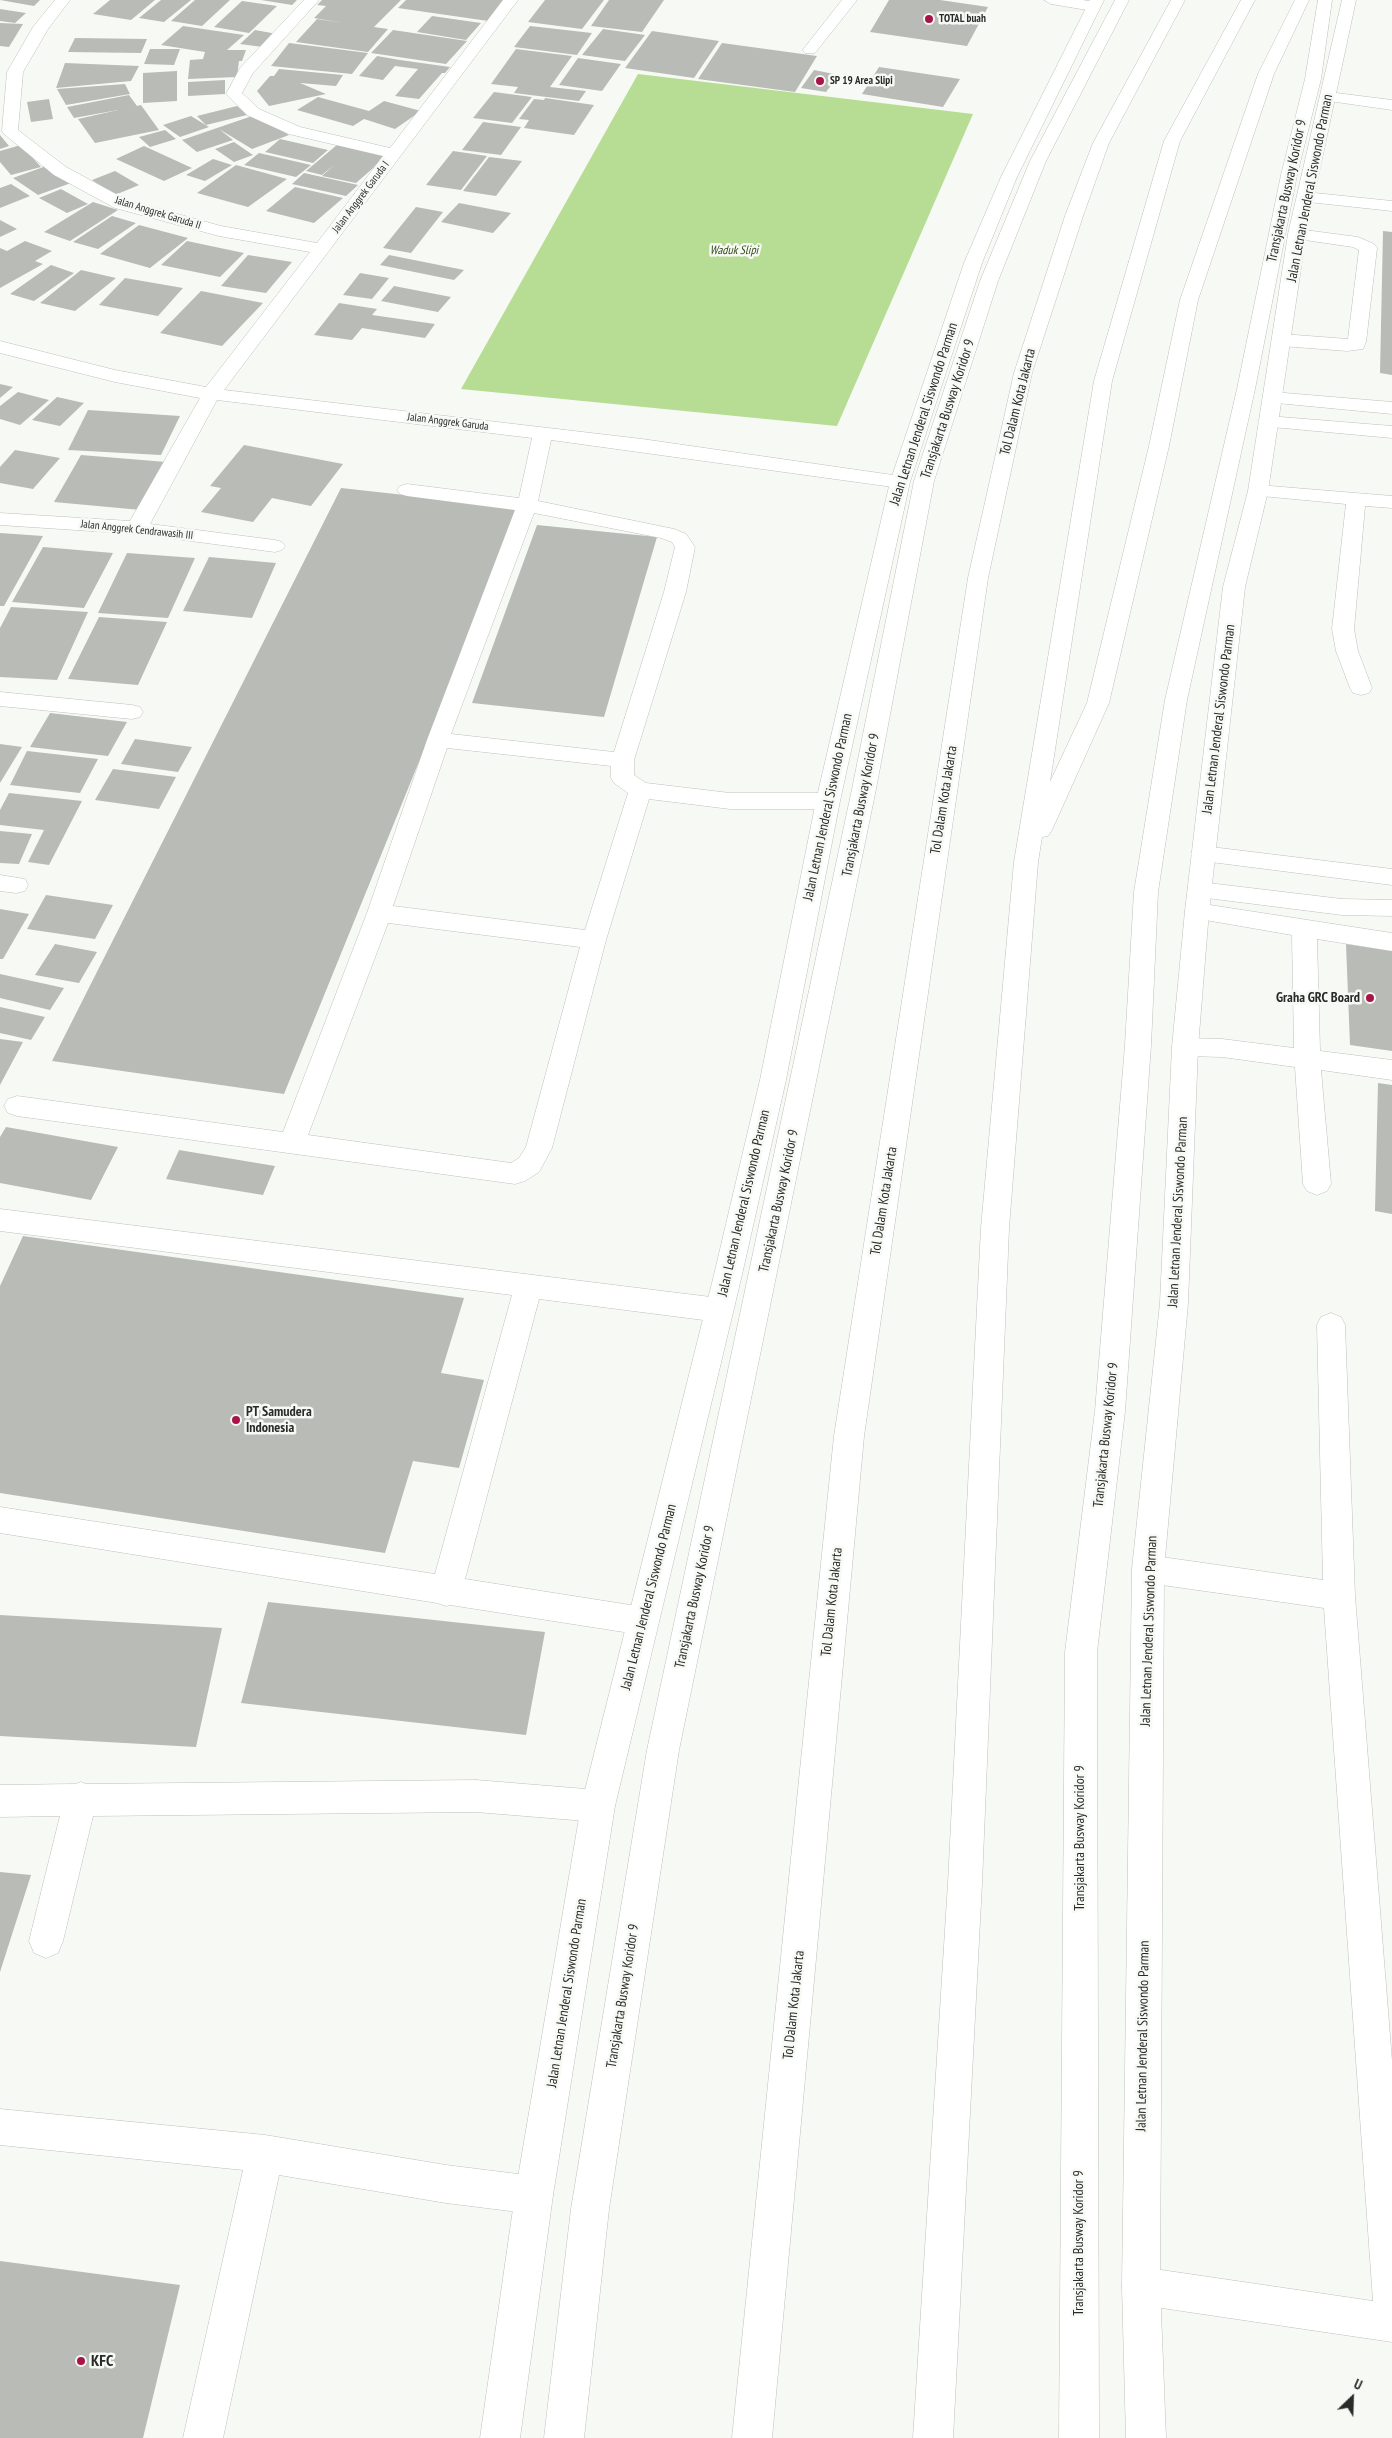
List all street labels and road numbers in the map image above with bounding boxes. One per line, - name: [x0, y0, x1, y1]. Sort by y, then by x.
- street label: Jalan Letnan Jenderal Siswondo Parman: [1284, 93, 1336, 283]
- street label: Transjakarta Busway Koridor 9: [1264, 118, 1310, 264]
- street label: Jalan Anggrek Garuda I: [330, 158, 392, 236]
- street label: Jalan Anggrek Garuda II: [113, 194, 203, 232]
- street label: Jalan Letnan Jenderal Siswondo Parman: [887, 321, 961, 507]
- street label: Transjakarta Busway Koridor 9: [918, 337, 978, 481]
- street label: Tol Dalam Kota Jakarta: [997, 347, 1039, 457]
- street label: Jalan Anggrek Garuda: [407, 410, 489, 434]
- street label: Jalan Anggrek Cendrawasih III: [80, 518, 194, 542]
- street label: Jalan Letnan Jenderal Siswondo Parman: [1199, 623, 1239, 815]
- street label: Jalan Letnan Jenderal Siswondo Parman: [800, 712, 856, 902]
- street label: Transjakarta Busway Koridor 9: [839, 732, 883, 878]
- street label: Tol Dalam Kota Jakarta: [927, 745, 961, 855]
- street label: Jalan Letnan Jenderal Siswondo Parman: [714, 1108, 774, 1298]
- street label: Jalan Letnan Jenderal Siswondo Parman: [1165, 1116, 1191, 1308]
- street label: Transjakarta Busway Koridor 9: [756, 1128, 802, 1274]
- street label: Tol Dalam Kota Jakarta: [867, 1146, 901, 1256]
- street label: Transjakarta Busway Koridor 9: [1090, 1362, 1122, 1508]
- street label: Jalan Letnan Jenderal Siswondo Parman: [618, 1502, 680, 1692]
- street label: Transjakarta Busway Koridor 9: [672, 1524, 718, 1670]
- street label: Jalan Letnan Jenderal Siswondo Parman: [1137, 1535, 1161, 1727]
- street label: Tol Dalam Kota Jakarta: [818, 1547, 846, 1657]
- street label: Transjakarta Busway Koridor 9: [1072, 1765, 1088, 1911]
- street label: Jalan Letnan Jenderal Siswondo Parman: [544, 1897, 590, 2089]
- street label: Transjakarta Busway Koridor 9: [603, 1923, 643, 2069]
- street label: Jalan Letnan Jenderal Siswondo Parman: [1133, 1940, 1153, 2132]
- street label: Tol Dalam Kota Jakarta: [780, 1950, 808, 2060]
- street label: Transjakarta Busway Koridor 9: [1071, 2170, 1087, 2316]

